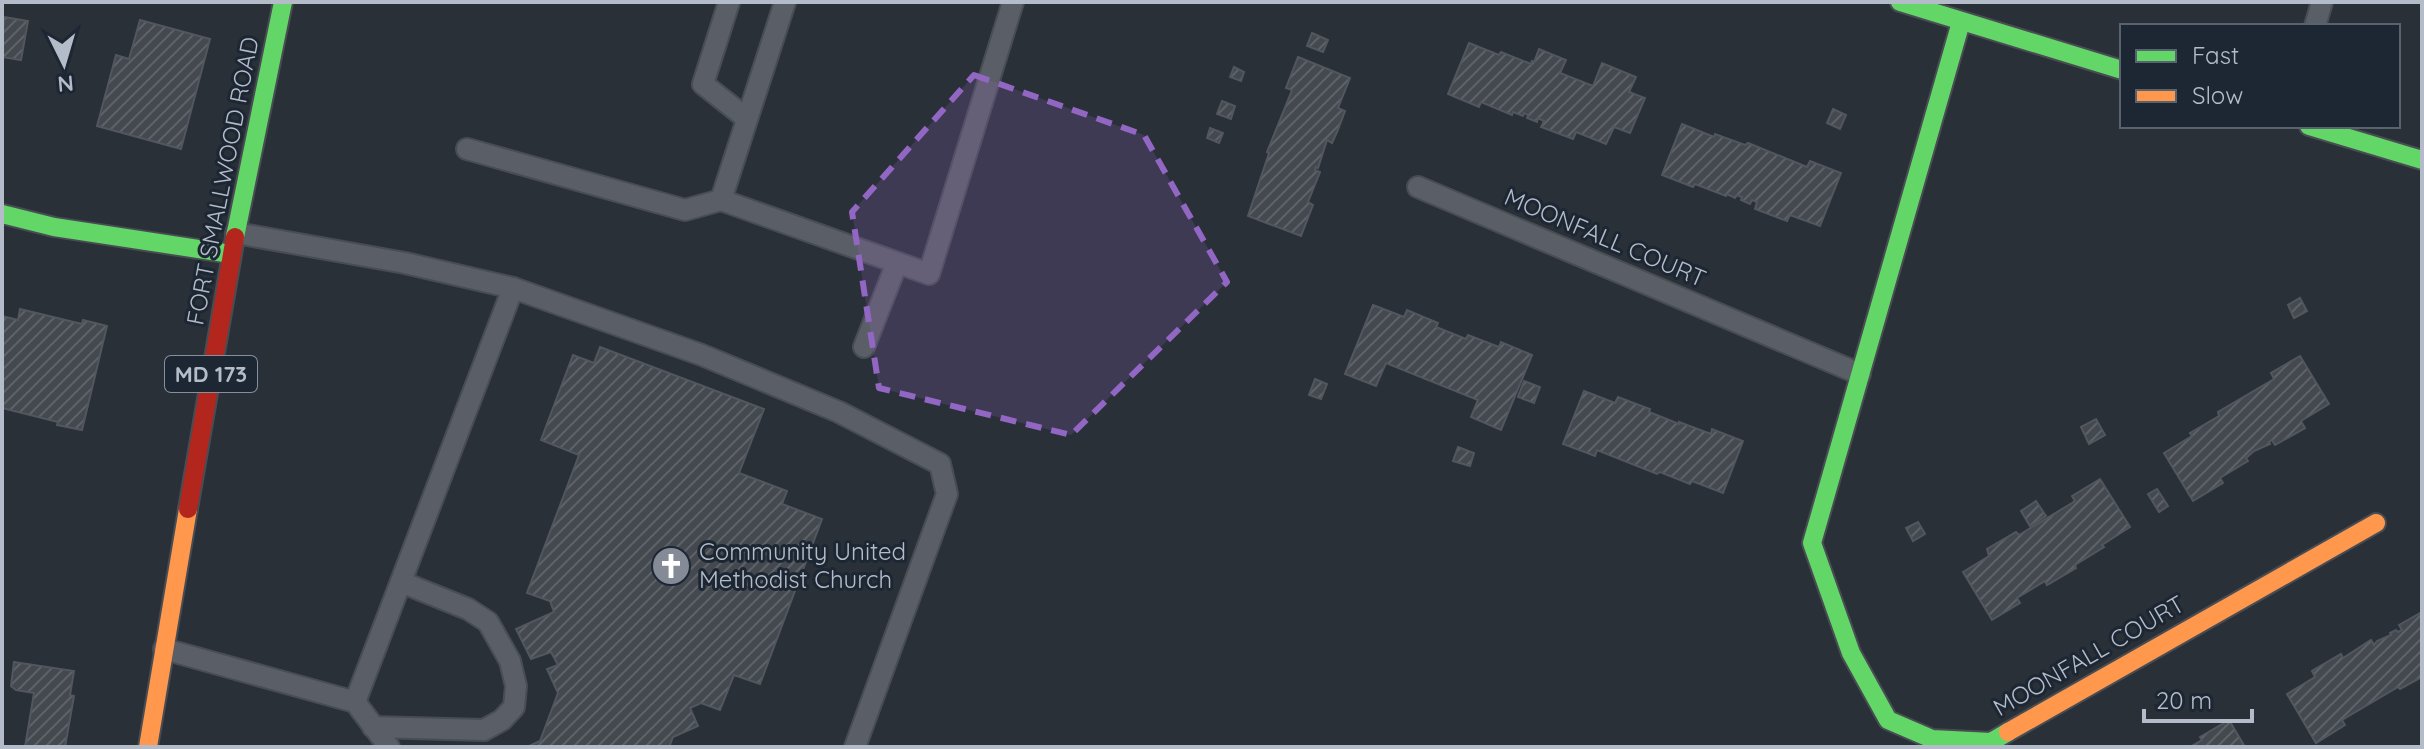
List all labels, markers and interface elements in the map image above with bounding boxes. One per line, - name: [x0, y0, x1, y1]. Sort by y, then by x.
- north arrow: [24, 24, 104, 104]
- legend: [2120, 24, 2400, 128]
- street label: FORT SMALLWOOD ROAD: [179, 34, 265, 327]
- text: Fast: [2192, 40, 2239, 70]
- text: N: [56, 69, 75, 99]
- text: Slow: [2192, 80, 2243, 110]
- street label: MOONFALL COURT: [1500, 181, 1711, 293]
- road number: MD 173: [165, 356, 257, 392]
- place label: Community United Methodist Church: [699, 536, 906, 594]
- church icon: Community United Methodist Church: [650, 545, 692, 587]
- street label: MOONFALL COURT: [1988, 588, 2189, 722]
- scale bar: [2144, 673, 2252, 723]
- text: 20 m: [2156, 685, 2212, 715]

